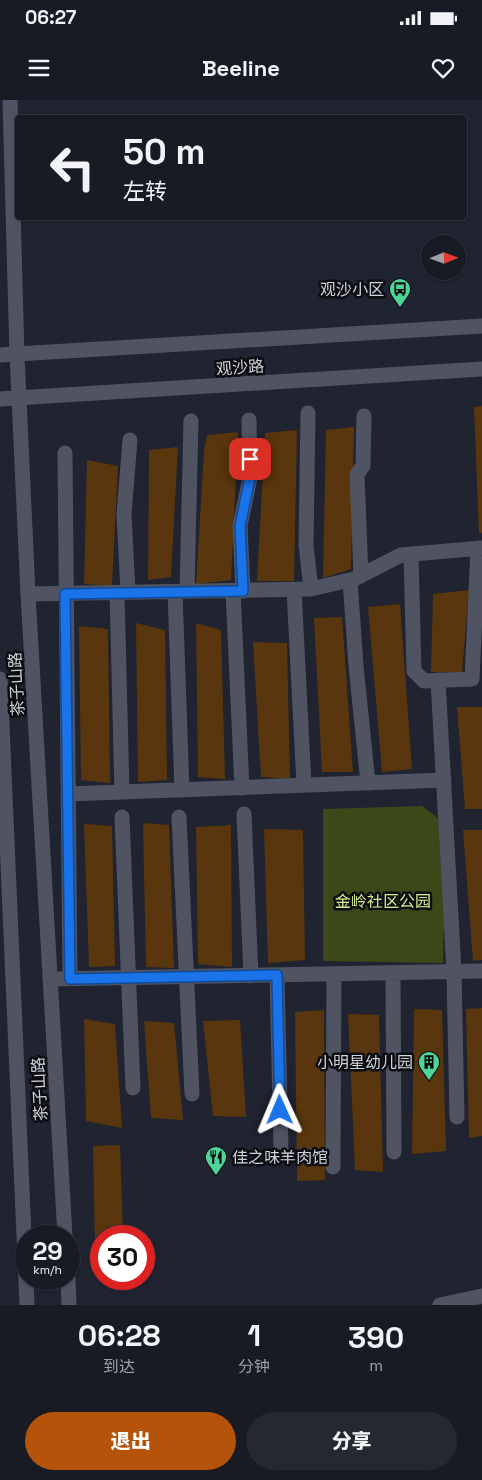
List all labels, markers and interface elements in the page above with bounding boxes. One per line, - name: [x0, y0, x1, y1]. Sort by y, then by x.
- text: 06:27: [25, 5, 76, 30]
- icon: menu: [25, 54, 53, 82]
- text: Beeline: [202, 54, 280, 82]
- icon: heart: [429, 54, 457, 82]
- text: 50 m: [123, 130, 205, 174]
- icon: left: [40, 135, 105, 200]
- text: 左转: [123, 177, 167, 205]
- north arrow: [421, 235, 466, 280]
- map controls: [421, 235, 466, 280]
- bus stop icon: 观沙小区: [388, 277, 412, 308]
- place label: 观沙小区: [320, 279, 384, 300]
- street label: 观沙路: [215, 355, 265, 380]
- pin: [229, 438, 271, 480]
- icon: arrive: [236, 445, 264, 473]
- street label: 茶子山路: [4, 651, 29, 716]
- park label: 金岭社区公园: [335, 891, 431, 912]
- building icon: 小明星幼儿园: [417, 1050, 441, 1081]
- place label: 小明星幼儿园: [317, 1052, 413, 1073]
- street label: 茶子山路: [27, 1056, 52, 1121]
- position arrow: [253, 1083, 305, 1135]
- restaurant icon: 佳之味羊肉馆: [204, 1145, 228, 1176]
- place label: 佳之味羊肉馆: [232, 1147, 328, 1168]
- speed limit sign: 30: [90, 1225, 155, 1290]
- text: 29: [32, 1235, 63, 1267]
- text: km/h: [33, 1262, 62, 1278]
- text: 06:28: [78, 1316, 161, 1355]
- text: 1: [247, 1316, 261, 1355]
- text: 390: [348, 1318, 404, 1357]
- text: m: [369, 1355, 383, 1376]
- text: 到达: [103, 1356, 135, 1377]
- text: 分钟: [238, 1356, 270, 1377]
- button: 退出: [25, 1412, 236, 1470]
- button: 分享: [246, 1412, 457, 1470]

